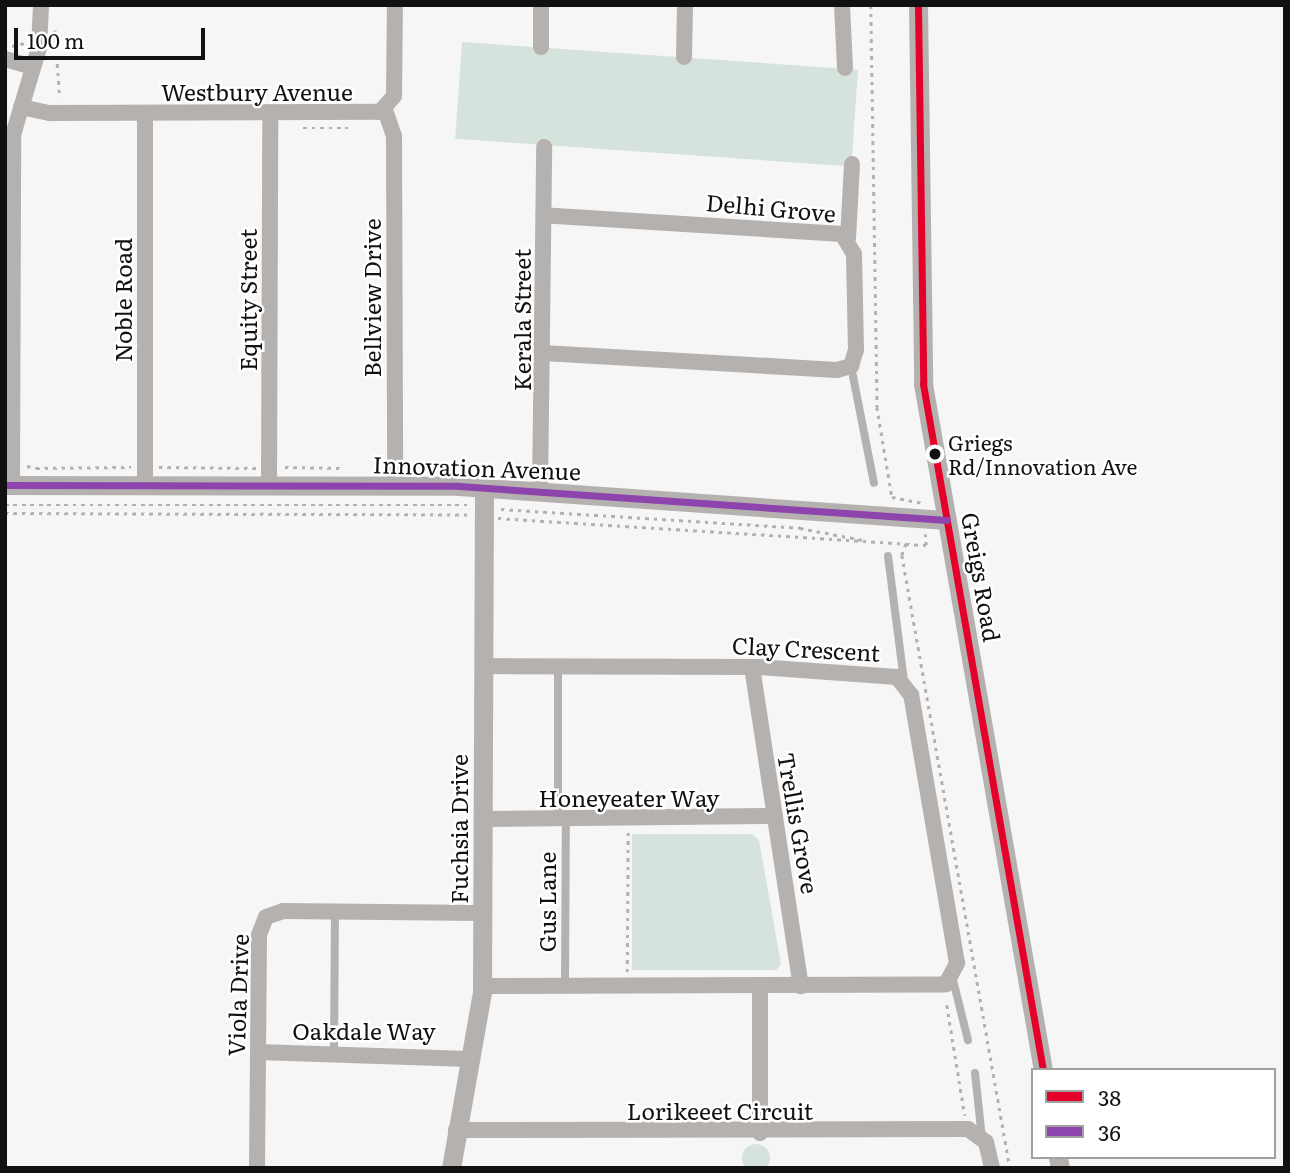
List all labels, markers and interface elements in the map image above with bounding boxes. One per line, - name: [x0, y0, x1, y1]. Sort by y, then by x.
- scale bar: [18, 14, 208, 58]
- text: 100 m: [27, 24, 84, 55]
- street label: Westbury Avenue: [161, 77, 353, 105]
- street label: Delhi Grove: [705, 188, 837, 226]
- street label: Bellview Drive: [357, 218, 385, 378]
- street label: Equity Street: [233, 229, 261, 371]
- street label: Noble Road: [108, 238, 136, 362]
- street label: Kerala Street: [507, 249, 535, 391]
- place label: Griegs Rd/Innovation Ave: [948, 429, 1137, 479]
- marker: Griegs Rd/Innovation Ave: [928, 447, 942, 461]
- street label: Innovation Avenue: [372, 450, 582, 484]
- street label: Greigs Road: [957, 510, 1007, 644]
- street label: Clay Crescent: [731, 630, 881, 666]
- street label: Trellis Grove: [773, 750, 825, 896]
- street label: Fuchsia Drive: [444, 754, 472, 904]
- street label: Honeyeater Way: [539, 783, 719, 811]
- street label: Gus Lane: [532, 852, 560, 952]
- street label: Viola Drive: [221, 933, 253, 1057]
- street label: Oakdale Way: [292, 1016, 436, 1044]
- legend: [1031, 1068, 1276, 1159]
- text: 38: [1098, 1081, 1121, 1112]
- street label: Lorikeeet Circuit: [627, 1096, 813, 1124]
- text: 36: [1098, 1116, 1121, 1147]

